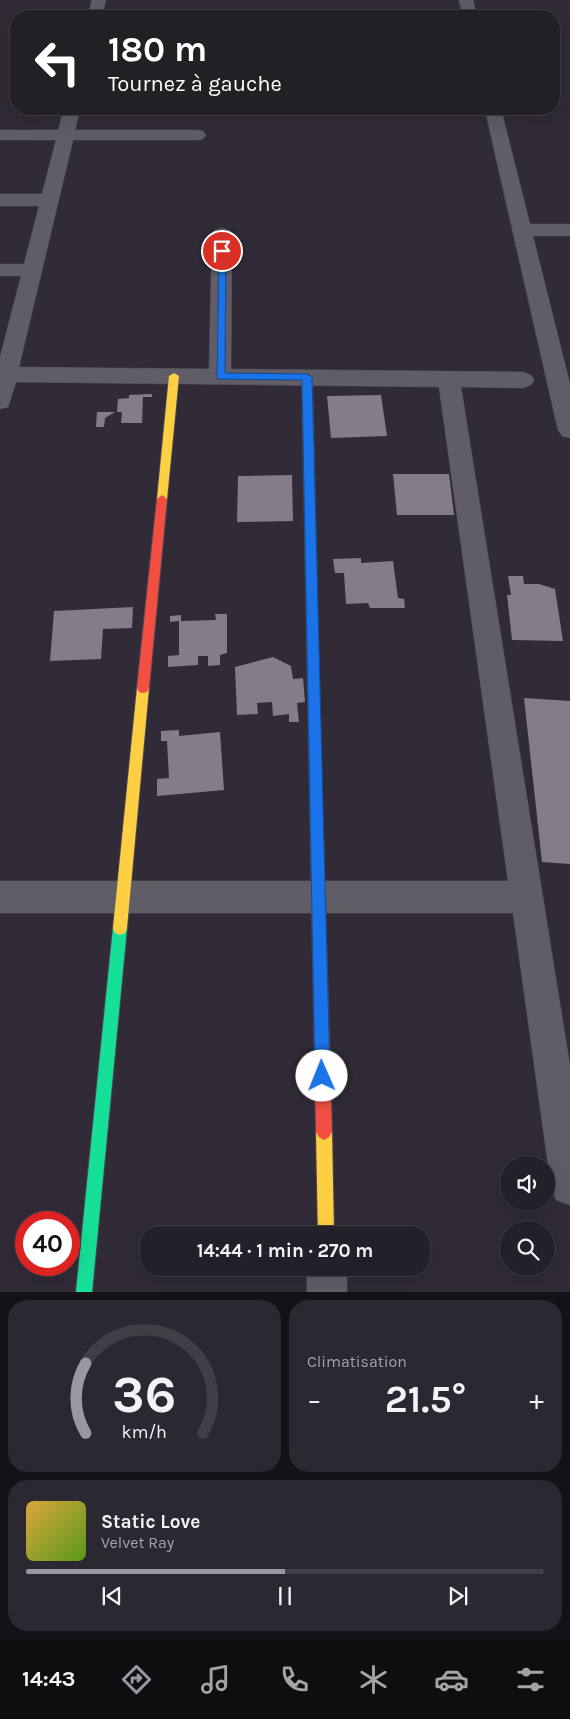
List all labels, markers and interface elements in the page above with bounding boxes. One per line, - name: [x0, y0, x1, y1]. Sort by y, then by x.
- text: 180 m: [108, 29, 207, 70]
- icon: left: [25, 30, 90, 95]
- text: Tournez à gauche: [108, 71, 282, 97]
- pin: [201, 230, 243, 272]
- icon: arrive: [208, 237, 236, 265]
- position arrow: [295, 1049, 347, 1101]
- map controls: [500, 1156, 555, 1276]
- button: sound: [500, 1156, 555, 1211]
- speed limit sign: 40: [15, 1211, 80, 1276]
- button: search: [500, 1221, 555, 1276]
- text: 14:44 · 1 min · 270 m: [197, 1240, 373, 1262]
- text: Climatisation: [307, 1352, 407, 1371]
- text: 36: [113, 1364, 176, 1425]
- text: 21.5°: [385, 1377, 466, 1422]
- text: −: [307, 1383, 322, 1416]
- text: +: [529, 1383, 544, 1416]
- text: km/h: [122, 1422, 167, 1443]
- text: Static Love: [101, 1511, 200, 1533]
- text: Velvet Ray: [101, 1533, 174, 1552]
- icon: previous: [98, 1582, 126, 1610]
- icon: pause: [271, 1582, 299, 1610]
- icon: next: [444, 1582, 472, 1610]
- icon: directions: [119, 1662, 154, 1697]
- icon: music: [198, 1662, 233, 1697]
- icon: phone: [277, 1662, 312, 1697]
- icon: climate: [356, 1662, 391, 1697]
- icon: car: [434, 1662, 469, 1697]
- icon: filters: [513, 1662, 548, 1697]
- text: 14:43: [22, 1666, 76, 1692]

